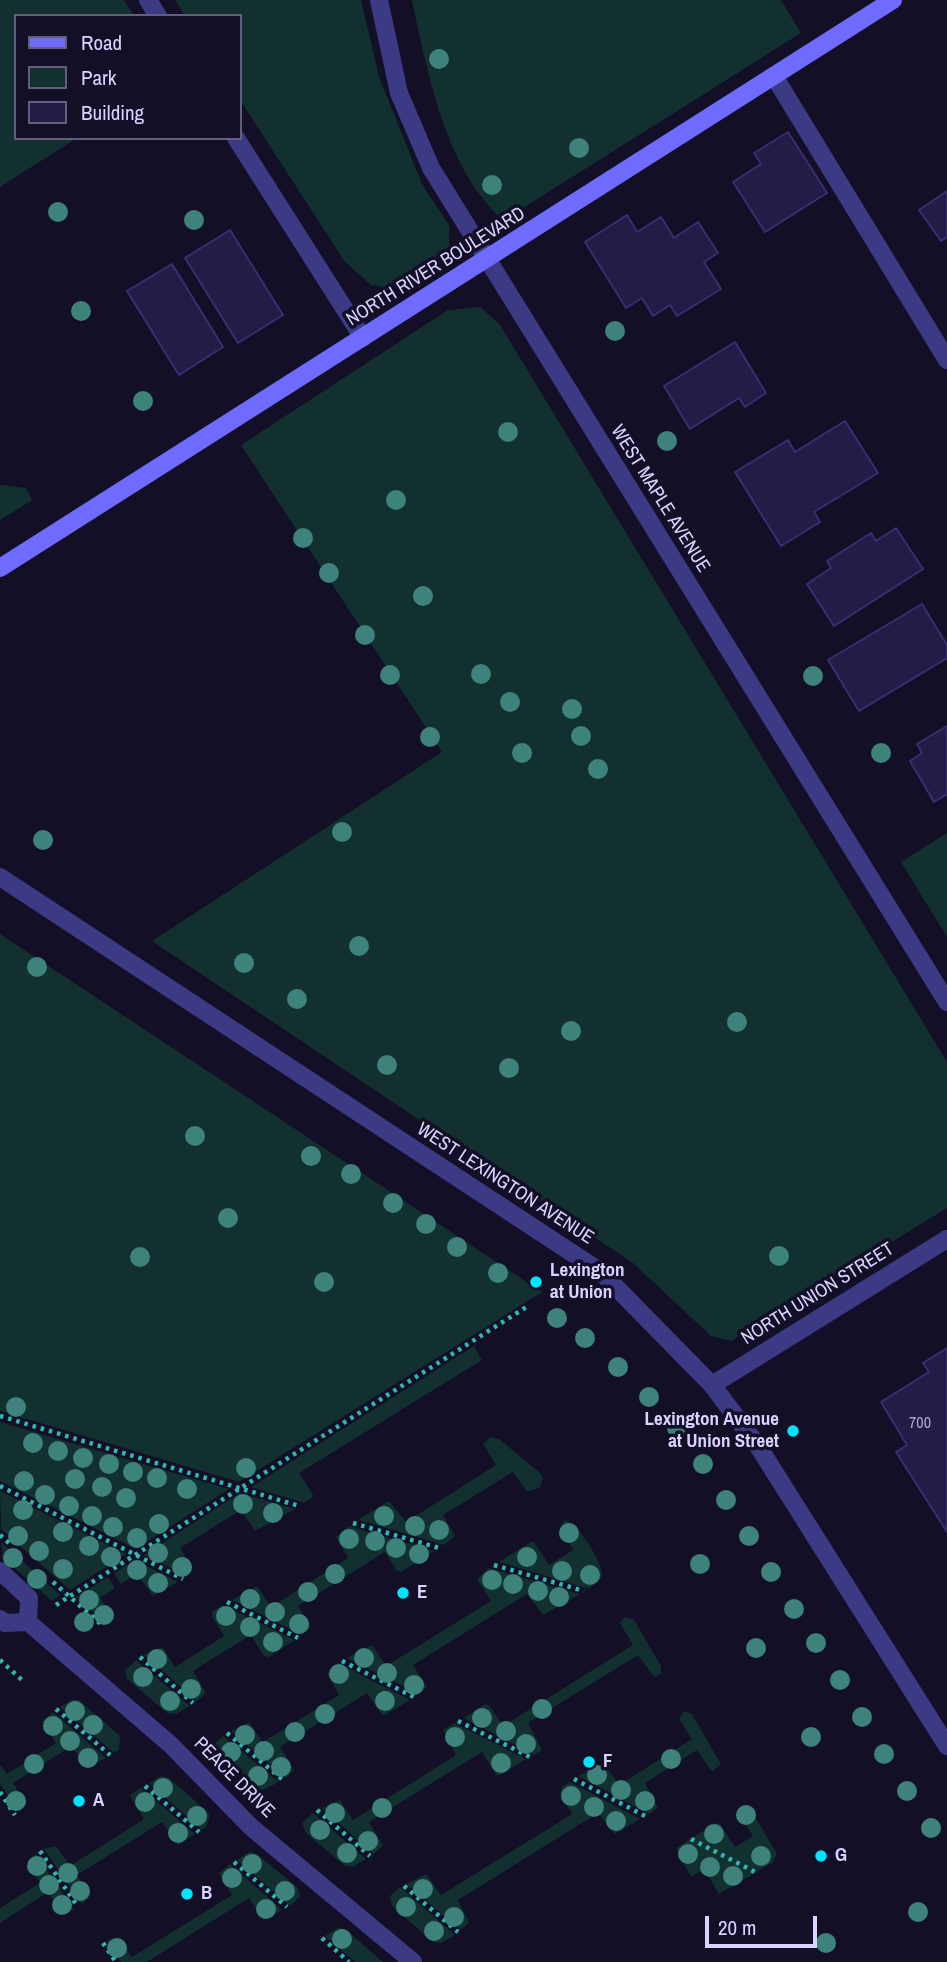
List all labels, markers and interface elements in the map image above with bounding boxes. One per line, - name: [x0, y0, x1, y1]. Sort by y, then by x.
- legend: [14, 14, 242, 140]
- text: Road: [81, 28, 122, 57]
- text: Park: [81, 63, 116, 92]
- text: Building: [81, 98, 144, 127]
- street label: NORTH RIVER BOULEVARD: [342, 203, 530, 331]
- street label: WEST MAPLE AVENUE: [605, 421, 715, 577]
- street label: WEST LEXINGTON AVENUE: [412, 1118, 598, 1250]
- street label: NORTH UNION STREET: [738, 1238, 898, 1350]
- place label: Lexington at Union: [550, 1260, 624, 1304]
- marker: Lexington at Union: [528, 1274, 544, 1290]
- place label: Lexington Avenue at Union Street: [645, 1409, 779, 1453]
- house number: 700: [909, 1414, 931, 1434]
- marker: Lexington Avenue at Union Street: [785, 1423, 801, 1439]
- place label: E: [417, 1582, 427, 1604]
- marker: E: [395, 1585, 411, 1601]
- street label: PEACE DRIVE: [189, 1733, 279, 1823]
- place label: F: [603, 1751, 613, 1773]
- marker: F: [581, 1754, 597, 1770]
- place label: A: [93, 1790, 104, 1812]
- marker: A: [71, 1793, 87, 1809]
- place label: G: [835, 1845, 847, 1867]
- marker: G: [813, 1848, 829, 1864]
- place label: B: [201, 1883, 212, 1905]
- marker: B: [179, 1886, 195, 1902]
- scale bar: [709, 1902, 821, 1946]
- text: 20 m: [718, 1913, 756, 1942]

